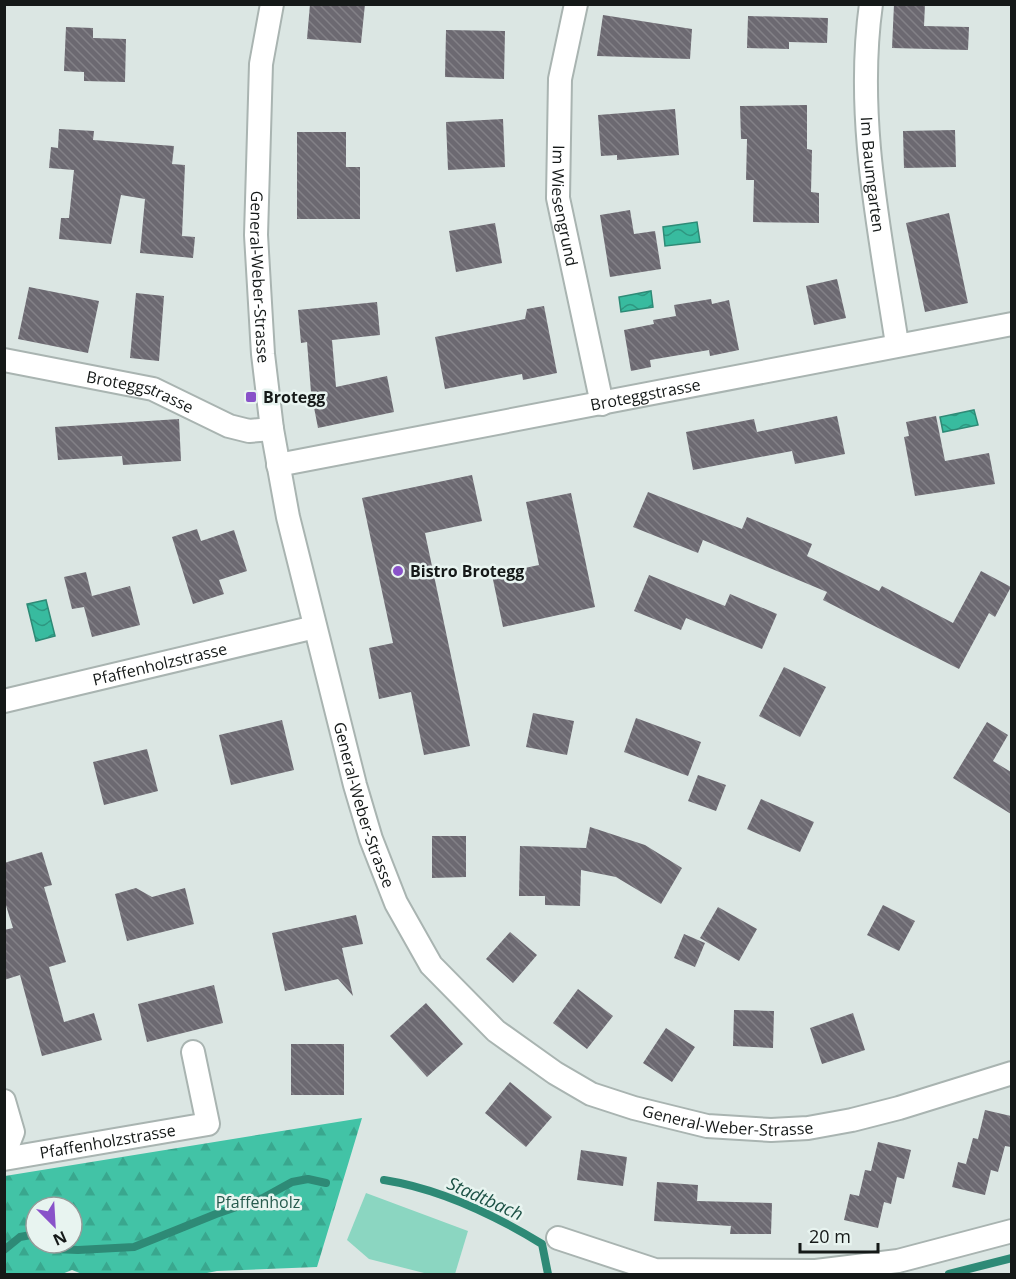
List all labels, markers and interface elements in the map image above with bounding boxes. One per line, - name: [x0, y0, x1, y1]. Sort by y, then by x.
- street label: Im Baumgarten: [856, 116, 890, 234]
- street label: Im Wiesengrund: [547, 145, 583, 268]
- street label: General-Weber-Strasse: [245, 190, 275, 364]
- street label: Broteggstrasse: [85, 365, 197, 418]
- street label: Broteggstrasse: [588, 373, 702, 416]
- place label: Brotegg: [263, 386, 325, 408]
- marker: Brotegg: [244, 390, 258, 404]
- place label: Bistro Brotegg: [410, 560, 524, 582]
- marker: Bistro Brotegg: [391, 564, 405, 578]
- street label: Pfaffenholzstrasse: [90, 637, 229, 691]
- street label: General-Weber-Strasse: [329, 720, 400, 891]
- street label: General-Weber-Strasse: [640, 1099, 815, 1141]
- street label: Pfaffenholzstrasse: [38, 1119, 177, 1164]
- water label: Stadtbach: [444, 1171, 527, 1225]
- park label: Pfaffenholz: [216, 1191, 300, 1213]
- north arrow: [24, 1195, 84, 1255]
- scale bar: [800, 1216, 878, 1254]
- text: 20 m: [809, 1224, 851, 1248]
- text: N: [50, 1226, 71, 1251]

